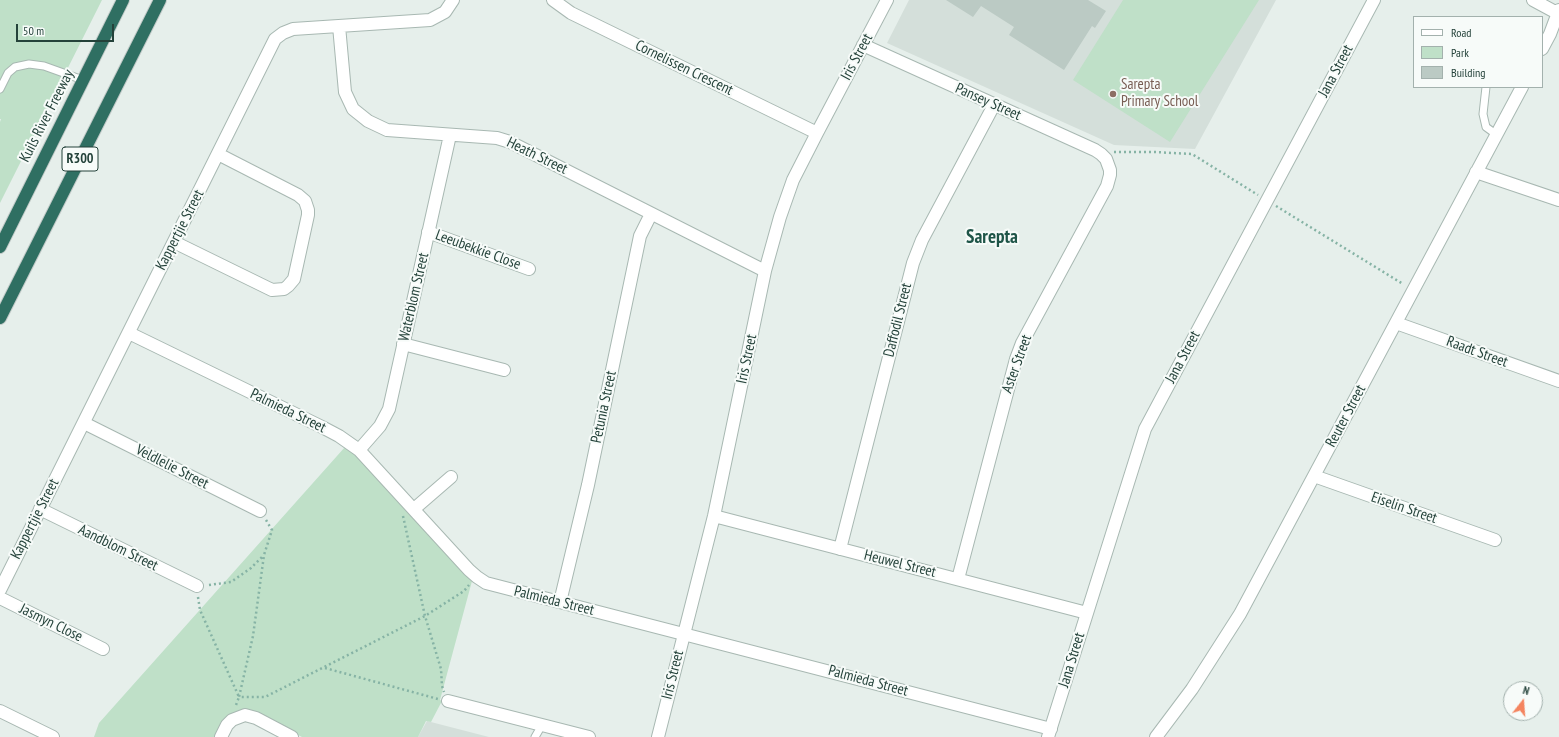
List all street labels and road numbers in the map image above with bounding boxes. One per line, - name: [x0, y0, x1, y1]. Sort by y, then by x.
- street label: Iris Street: [837, 31, 877, 83]
- street label: Cornelissen Crescent: [632, 37, 736, 99]
- street label: Jana Street: [1315, 42, 1357, 100]
- street label: Kuils River Freeway: [16, 67, 78, 165]
- street label: Pansey Street: [952, 80, 1024, 124]
- street label: Heath Street: [504, 134, 570, 178]
- road number: R300: [62, 147, 98, 171]
- street label: Kappertjie Street: [152, 187, 208, 273]
- street label: Leeubekkie Close: [433, 226, 523, 274]
- street label: Waterblom Street: [395, 251, 433, 343]
- street label: Daffodil Street: [880, 281, 916, 359]
- street label: Jana Street: [1162, 328, 1204, 386]
- street label: Aster Street: [998, 332, 1036, 396]
- street label: Iris Street: [733, 333, 761, 385]
- street label: Raadt Street: [1444, 333, 1510, 371]
- street label: Petunia Street: [588, 369, 620, 445]
- street label: Reuter Street: [1322, 382, 1370, 450]
- street label: Palmieda Street: [247, 385, 329, 437]
- street label: Veldlelie Street: [133, 441, 211, 493]
- street label: Kappertjie Street: [7, 476, 63, 562]
- street label: Eiselin Street: [1369, 488, 1439, 528]
- street label: Aandblom Street: [75, 521, 161, 575]
- street label: Heuwel Street: [862, 546, 938, 582]
- street label: Palmieda Street: [512, 582, 596, 620]
- street label: Jasmyn Close: [17, 600, 85, 646]
- street label: Jana Street: [1055, 630, 1089, 690]
- street label: Iris Street: [658, 648, 688, 702]
- street label: Palmieda Street: [826, 662, 910, 700]

